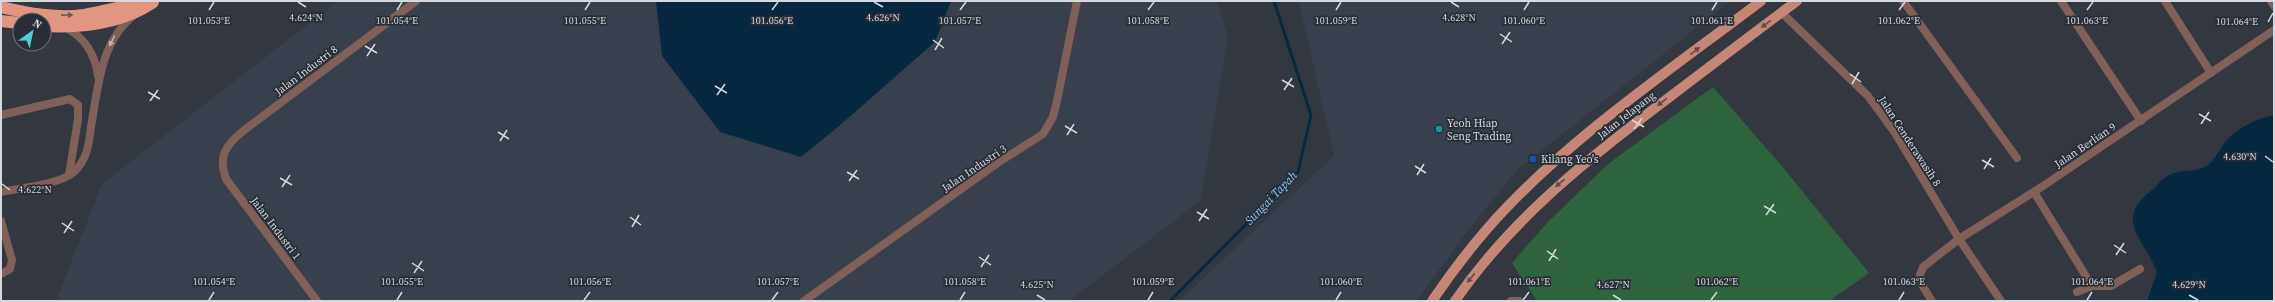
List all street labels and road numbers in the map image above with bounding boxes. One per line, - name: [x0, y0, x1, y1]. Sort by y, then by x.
- street label: Jalan Industri 8: [271, 42, 341, 100]
- street label: Jalan Jelapang: [1593, 88, 1659, 143]
- street label: Jalan Cenderawasih 8: [1874, 92, 1944, 189]
- street label: Jalan Berlian 9: [2051, 119, 2119, 172]
- street label: Jalan Industri 3: [938, 141, 1010, 196]
- street label: Jalan Industri 1: [246, 193, 304, 263]

